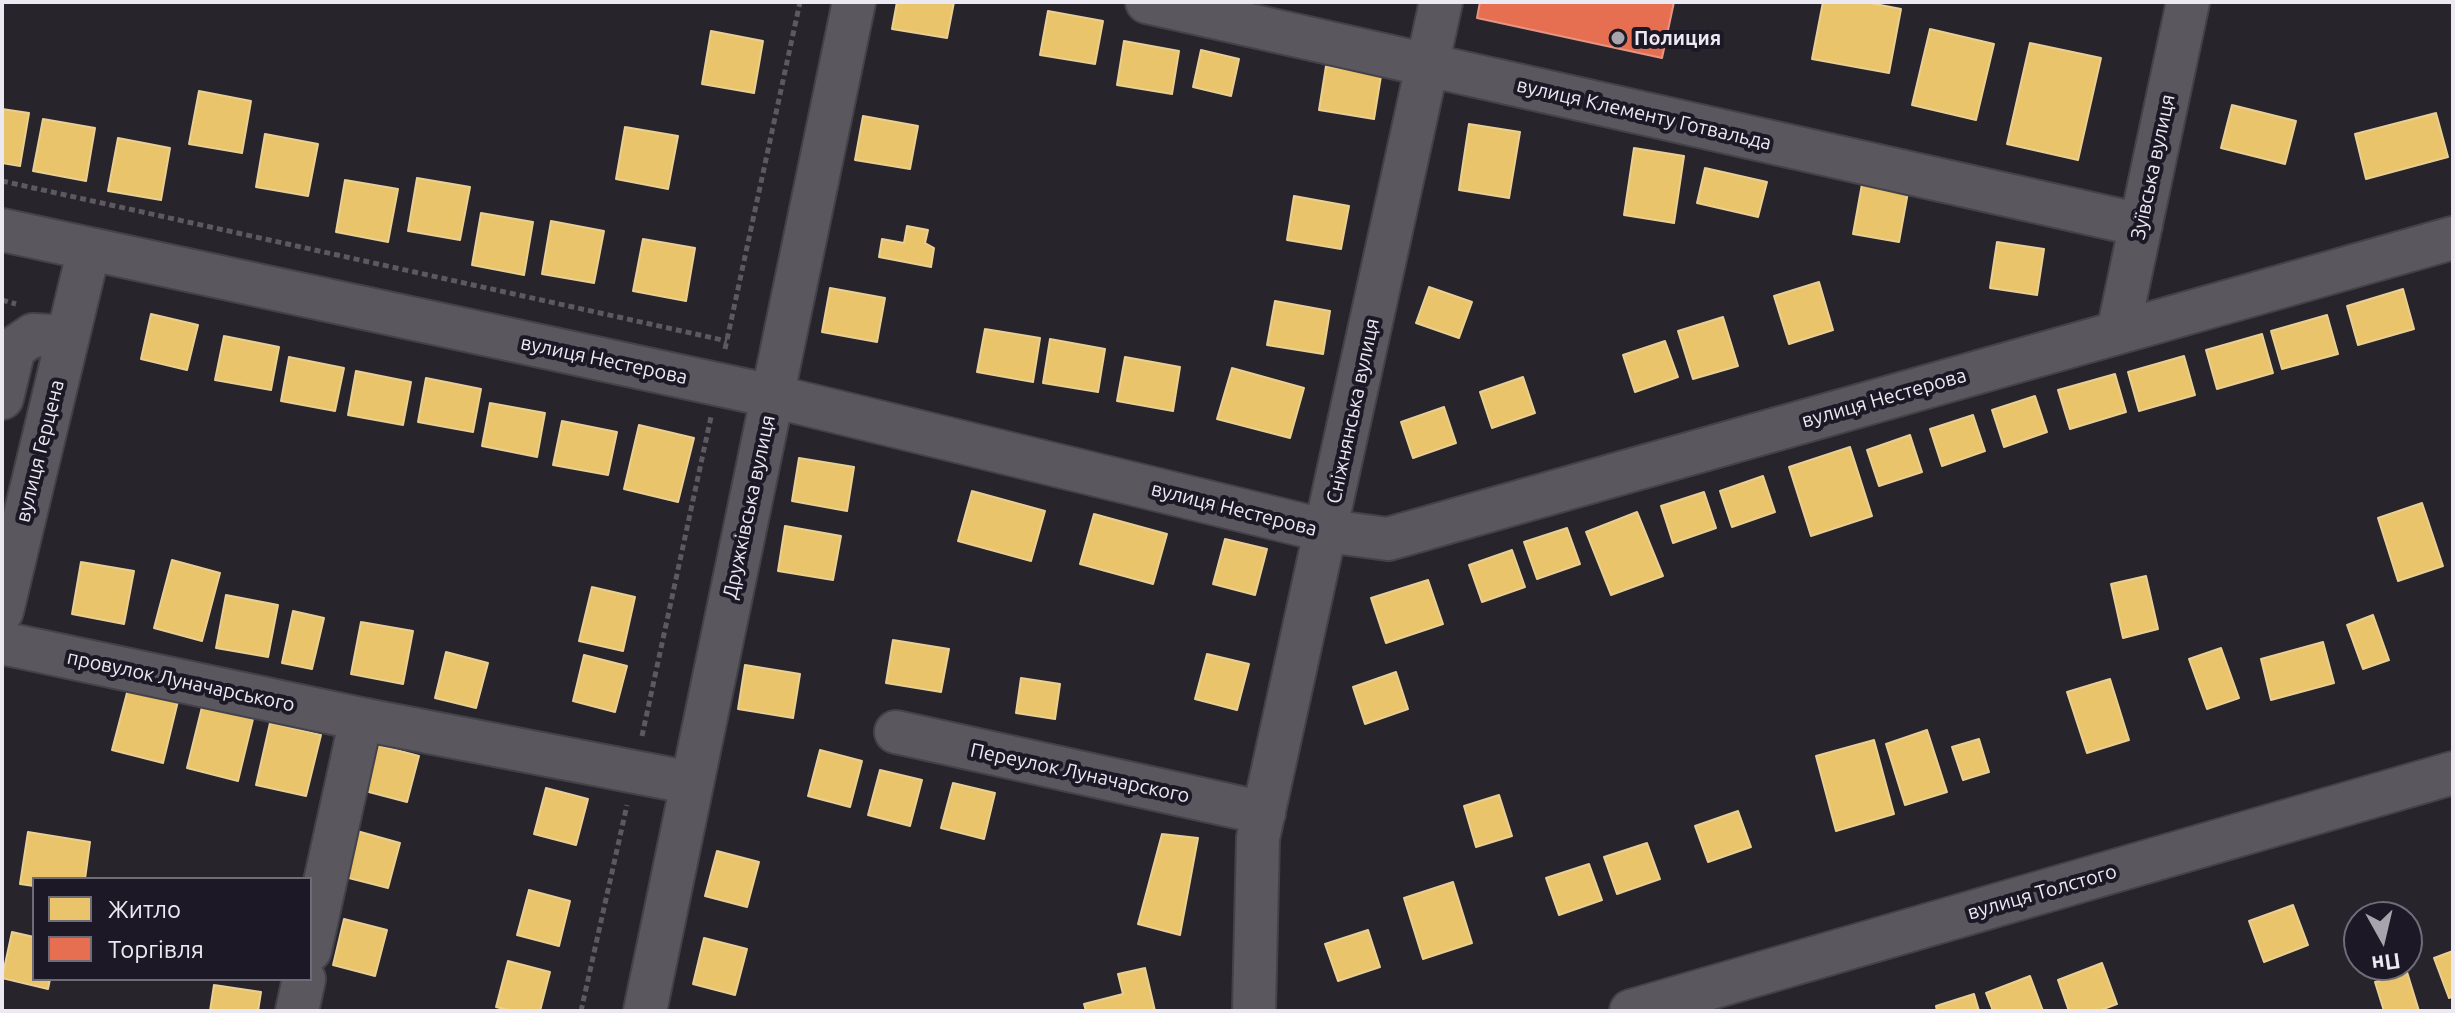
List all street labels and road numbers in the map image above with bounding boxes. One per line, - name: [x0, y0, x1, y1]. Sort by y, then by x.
- street label: вулиця Клементу Готвальда: [1514, 73, 1774, 155]
- street label: Зуївська вулиця: [2126, 92, 2180, 242]
- street label: Сніжнянська вулиця: [1322, 316, 1384, 506]
- street label: вулиця Нестерова: [518, 331, 690, 389]
- street label: вулиця Нестерова: [1799, 363, 1969, 433]
- street label: вулиця Герцена: [11, 377, 69, 525]
- street label: Дружківська вулиця: [718, 413, 780, 601]
- street label: вулиця Нестерова: [1149, 477, 1319, 541]
- street label: провулок Луначарського: [65, 645, 297, 717]
- street label: Переулок Луначарского: [968, 738, 1192, 808]
- street label: вулиця Толстого: [1965, 859, 2119, 925]

